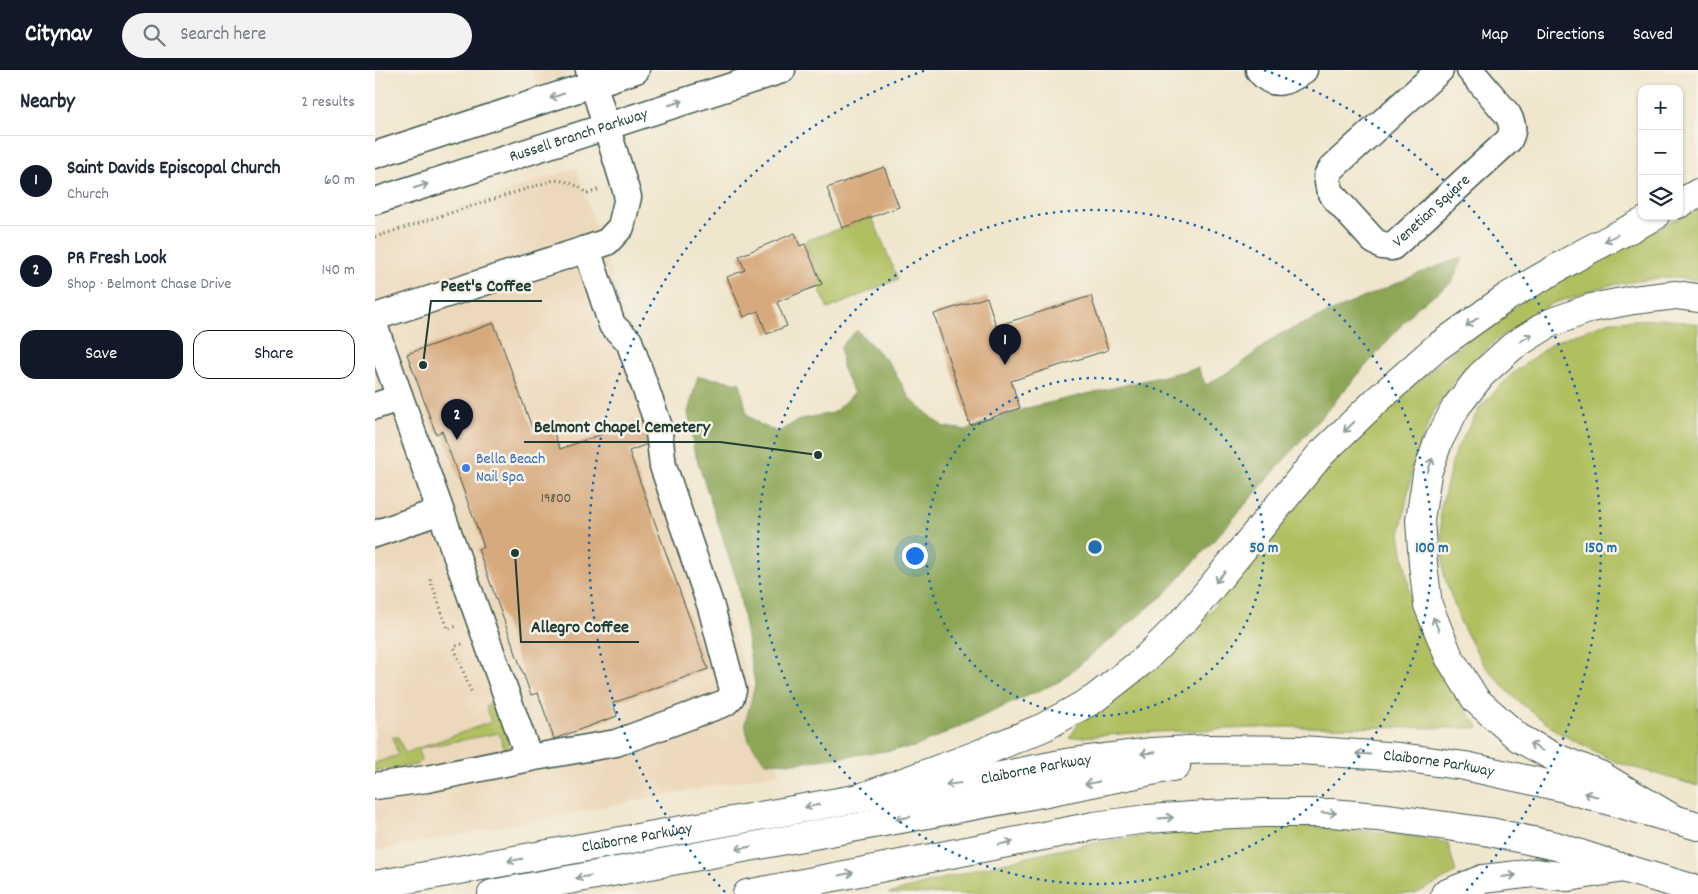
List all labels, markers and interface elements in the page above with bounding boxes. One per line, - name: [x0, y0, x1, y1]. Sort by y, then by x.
- search box: [122, 13, 472, 58]
- text: Citynav: [25, 18, 92, 52]
- icon: search: [140, 21, 168, 49]
- text: Search here: [180, 22, 266, 49]
- text: Map: [1481, 23, 1508, 48]
- text: Directions: [1536, 23, 1605, 48]
- text: Saved: [1633, 23, 1673, 48]
- map controls: [1638, 85, 1683, 220]
- button: +: [1638, 85, 1683, 130]
- text: Nearby: [20, 88, 75, 118]
- text: 2 results: [301, 91, 355, 114]
- one-way arrow: [549, 92, 565, 102]
- one-way arrow: [668, 98, 684, 108]
- street label: Russell Branch Parkway: [507, 102, 651, 168]
- button: −: [1638, 130, 1683, 175]
- text: Saint Davids Episcopal Church: [67, 156, 280, 183]
- text: 1: [34, 169, 38, 192]
- text: 60 m: [324, 169, 355, 192]
- street label: Venetian Square: [1388, 169, 1475, 253]
- button: layers: [1638, 175, 1683, 220]
- one-way arrow: [413, 180, 429, 190]
- text: Church: [67, 183, 109, 206]
- one-way arrow: [1604, 233, 1619, 243]
- text: PR Fresh Look: [67, 246, 167, 273]
- text: 2: [33, 259, 40, 282]
- text: 140 m: [321, 259, 355, 282]
- callout: Peet's Coffee: [431, 268, 542, 301]
- text: Shop · Belmont Chase Drive: [67, 273, 231, 296]
- text: Peet's Coffee: [441, 275, 531, 300]
- one-way arrow: [1465, 317, 1479, 327]
- pin: 1: [989, 324, 1021, 365]
- button: Save: [20, 330, 183, 379]
- button: Share: [193, 330, 355, 379]
- one-way arrow: [1519, 333, 1533, 343]
- pin: 2: [441, 399, 473, 440]
- callout: Belmont Chapel Cemetery: [524, 409, 720, 442]
- text: Belmont Chapel Cemetery: [534, 416, 711, 441]
- one-way arrow: [1343, 421, 1355, 433]
- place label: Bella Beach Nail Spa: [476, 448, 545, 489]
- one-way arrow: [1426, 457, 1436, 473]
- marker: Bella Beach Nail Spa: [460, 462, 472, 474]
- house number: 19800: [541, 489, 571, 509]
- centre of rings: [1086, 538, 1104, 556]
- text: 50 m: [1250, 538, 1278, 560]
- text: 100 m: [1415, 538, 1449, 560]
- text: 150 m: [1585, 538, 1617, 560]
- your location: [902, 543, 928, 569]
- one-way arrow: [1215, 570, 1226, 583]
- callout: Allegro Coffee: [521, 609, 639, 642]
- text: Allegro Coffee: [531, 616, 629, 641]
- one-way arrow: [1431, 617, 1440, 632]
- one-way arrow: [1529, 742, 1544, 752]
- street label: Claiborne Parkway: [1382, 744, 1497, 784]
- street label: Claiborne Parkway: [979, 748, 1093, 791]
- one-way arrow: [1141, 748, 1157, 758]
- one-way arrow: [1355, 750, 1371, 759]
- one-way arrow: [1084, 778, 1100, 788]
- one-way arrow: [946, 779, 962, 789]
- one-way arrow: [1584, 790, 1600, 800]
- one-way arrow: [805, 802, 821, 812]
- one-way arrow: [1320, 809, 1336, 818]
- one-way arrow: [1158, 813, 1174, 822]
- one-way arrow: [895, 814, 911, 824]
- street label: Claiborne Parkway: [580, 817, 694, 859]
- one-way arrow: [997, 838, 1013, 847]
- one-way arrow: [736, 843, 752, 853]
- one-way arrow: [507, 855, 523, 865]
- one-way arrow: [838, 869, 854, 879]
- one-way arrow: [1500, 871, 1516, 881]
- one-way arrow: [576, 873, 592, 883]

